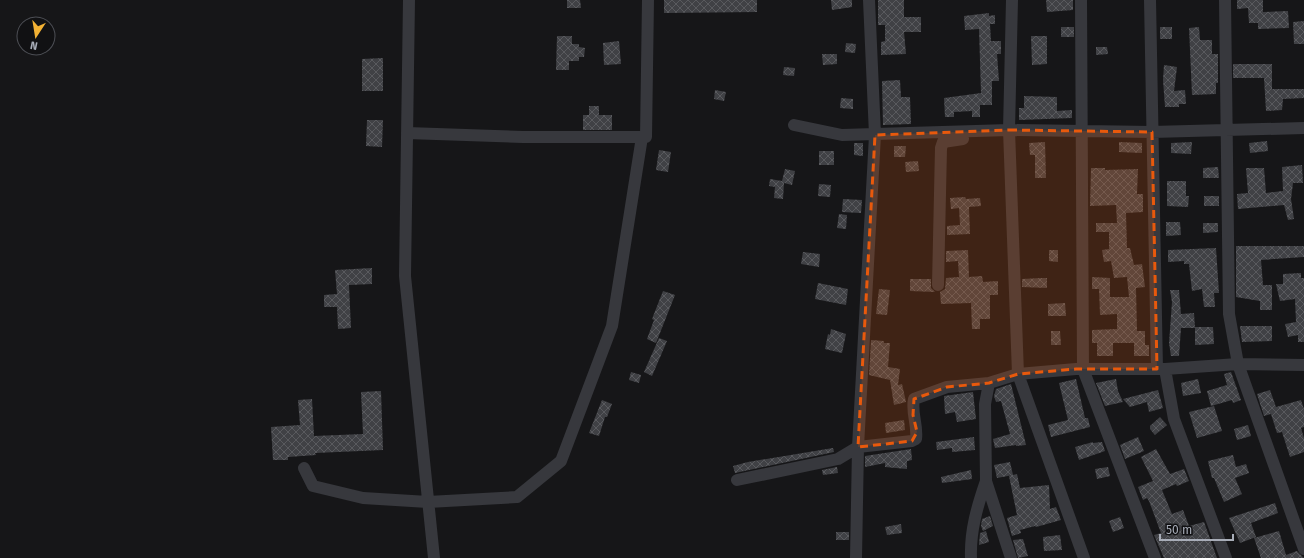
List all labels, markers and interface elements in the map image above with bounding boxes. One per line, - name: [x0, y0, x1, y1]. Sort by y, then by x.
- north arrow: [16, 16, 56, 56]
- text: N: [29, 38, 39, 52]
- scale bar: [1160, 516, 1233, 542]
- text: 50 m: [1166, 523, 1192, 537]

